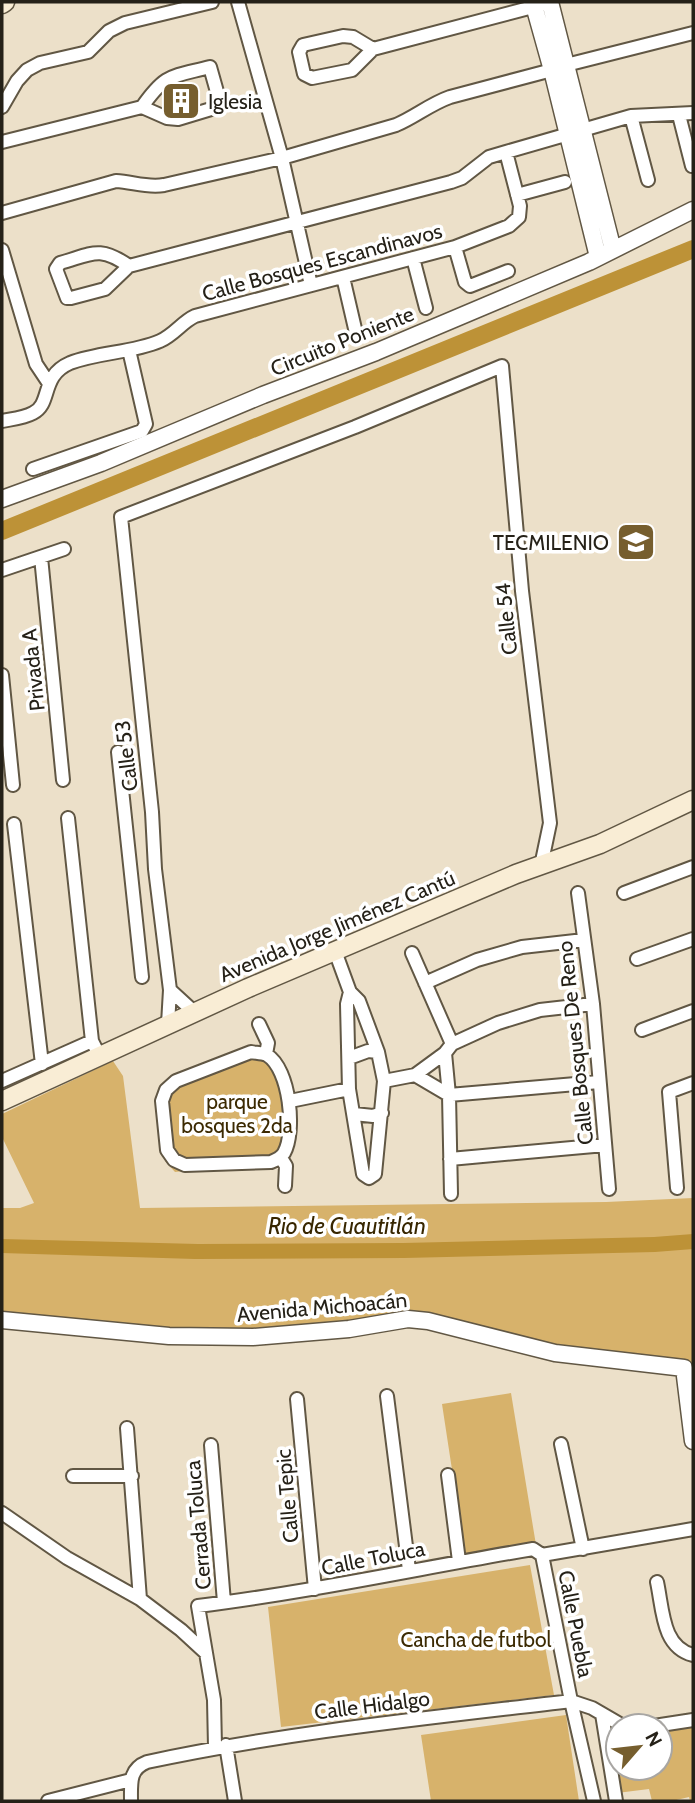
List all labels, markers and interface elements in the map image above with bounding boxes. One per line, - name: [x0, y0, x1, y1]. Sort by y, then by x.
- building icon: Iglesia: [160, 80, 202, 122]
- place label: Iglesia: [208, 89, 262, 114]
- street label: Calle Bosques Escandinavos: [199, 218, 445, 306]
- street label: Circuito Poniente: [267, 301, 417, 381]
- school or university icon: TECMILENIO: [615, 521, 657, 563]
- place label: TECMILENIO: [493, 530, 609, 555]
- street label: Calle 54: [490, 582, 522, 656]
- street label: Privada A: [16, 628, 50, 712]
- street label: Calle 53: [109, 719, 143, 793]
- street label: Avenida Jorge Jiménez Cantú: [215, 865, 459, 987]
- street label: Calle Bosques De Reno: [552, 940, 598, 1146]
- park label: parque bosques 2da: [181, 1089, 293, 1138]
- water label: Rio de Cuautitlán: [268, 1212, 426, 1240]
- street label: Avenida Michoacán: [236, 1287, 408, 1327]
- street label: Calle Tepic: [270, 1448, 304, 1544]
- street label: Cerrada Toluca: [180, 1459, 216, 1591]
- street label: Calle Toluca: [319, 1536, 427, 1580]
- street label: Calle Puebla: [553, 1568, 599, 1680]
- park label: Cancha de futbol: [401, 1627, 551, 1652]
- street label: Calle Hidalgo: [313, 1686, 431, 1724]
- north arrow: [604, 1712, 674, 1782]
- text: N: [640, 1728, 667, 1751]

